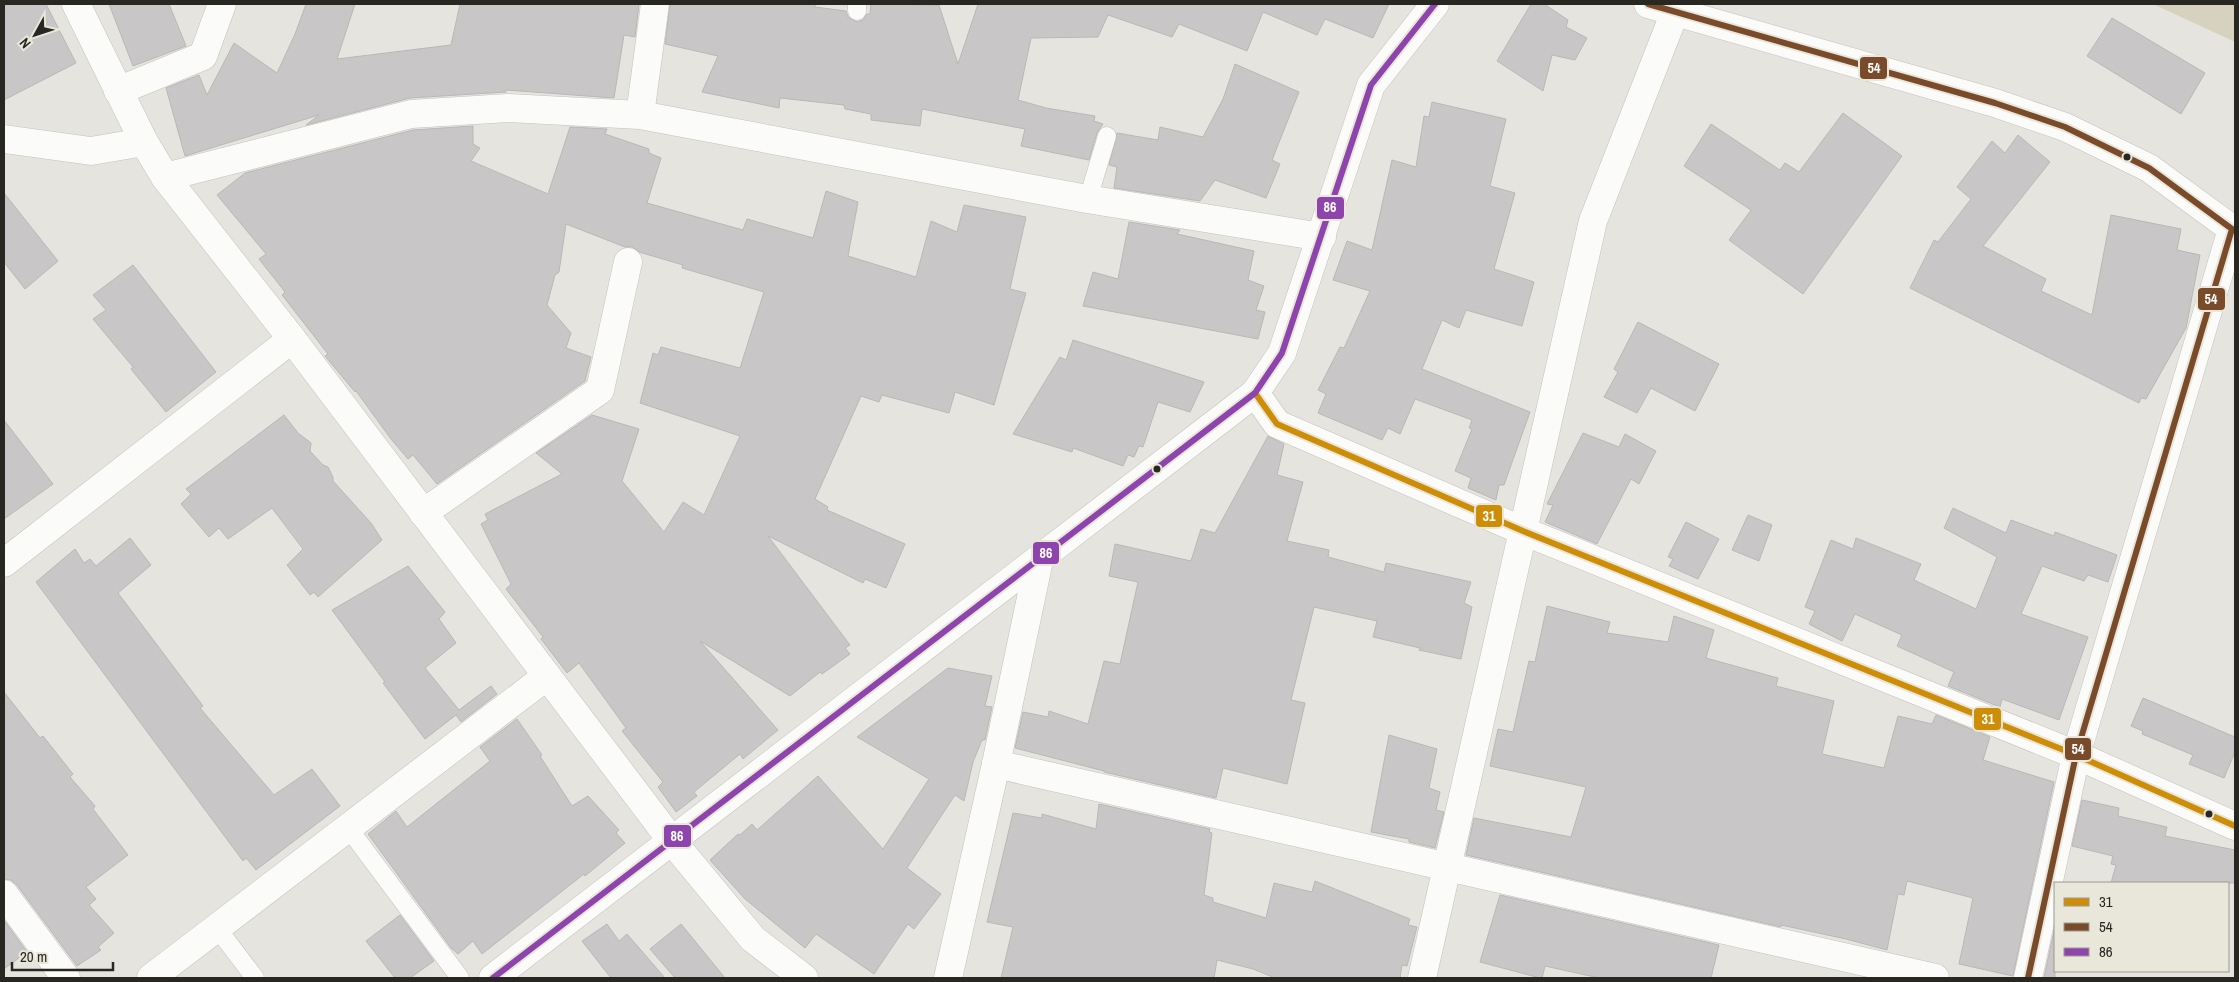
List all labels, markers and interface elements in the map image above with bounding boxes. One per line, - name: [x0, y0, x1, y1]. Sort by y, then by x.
- north arrow: [10, 10, 60, 60]
- text: N: [15, 34, 35, 52]
- line badge: 54: [1859, 56, 1888, 80]
- text: 54: [1868, 59, 1881, 77]
- unlabelled marker: [2122, 152, 2132, 162]
- line badge: 86: [1316, 196, 1345, 220]
- text: 86: [1324, 198, 1336, 216]
- line badge: 54: [2197, 287, 2226, 311]
- text: 54: [2205, 290, 2218, 308]
- unlabelled marker: [1152, 464, 1162, 474]
- line badge: 31: [1475, 504, 1503, 528]
- text: 31: [1483, 507, 1496, 525]
- line badge: 86: [1032, 541, 1060, 565]
- text: 86: [1040, 544, 1052, 562]
- line badge: 31: [1973, 707, 2002, 731]
- text: 31: [1982, 710, 1995, 728]
- line badge: 54: [2064, 737, 2092, 761]
- text: 54: [2072, 740, 2085, 758]
- unlabelled marker: [2204, 809, 2214, 819]
- line badge: 86: [663, 824, 692, 848]
- text: 86: [671, 827, 683, 845]
- legend: [2054, 882, 2229, 972]
- text: 31: [2099, 891, 2113, 912]
- text: 54: [2099, 916, 2113, 937]
- scale bar: [12, 940, 114, 972]
- text: 86: [2099, 941, 2113, 962]
- text: 20 m: [20, 946, 47, 967]

